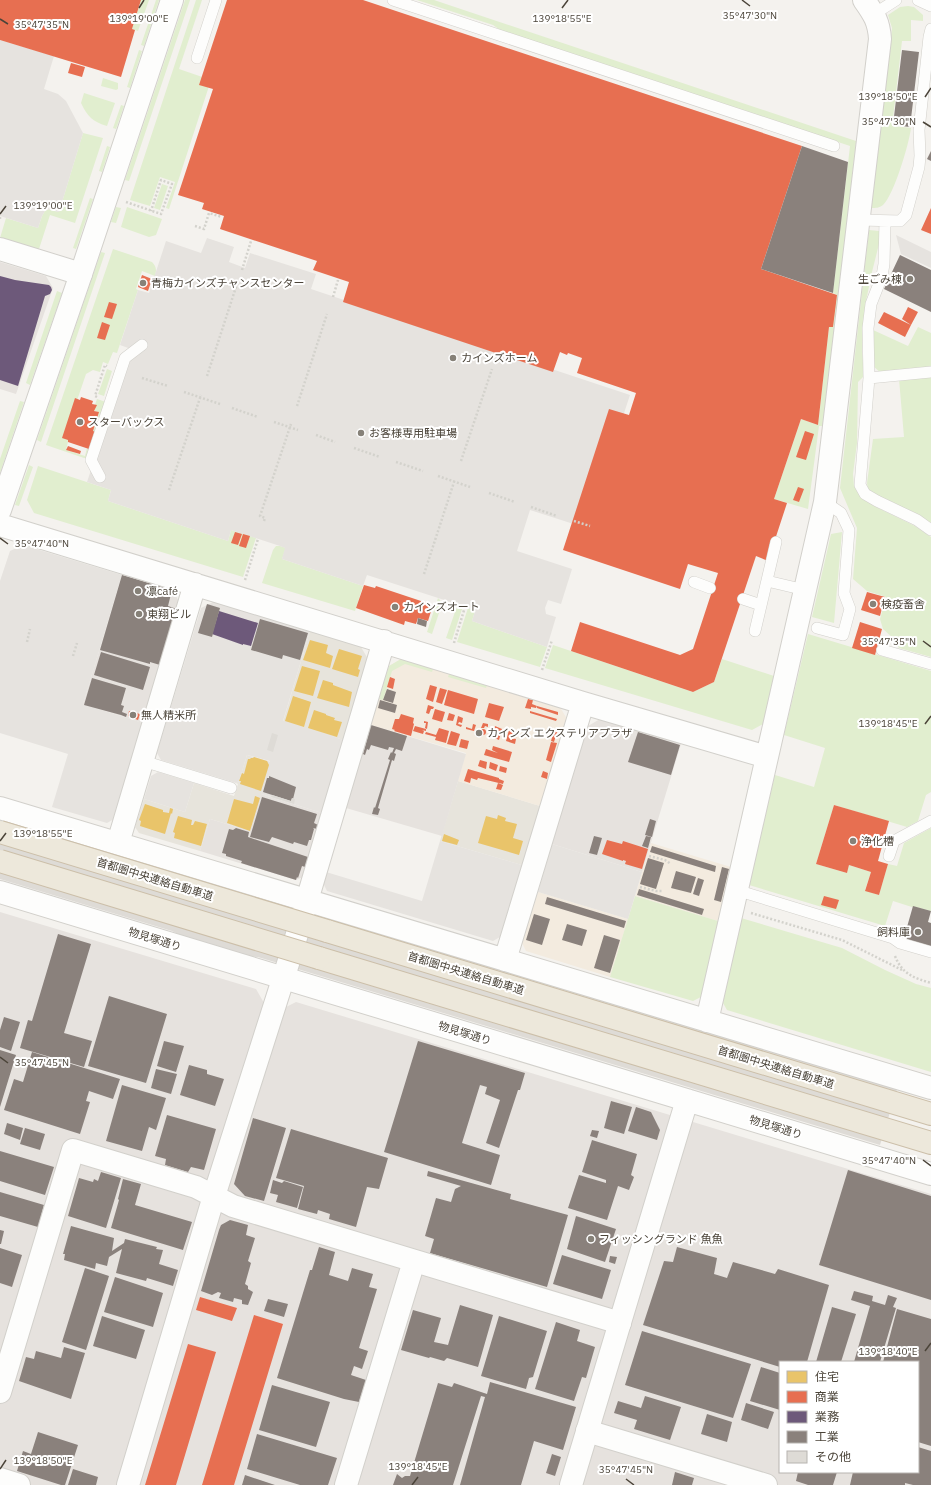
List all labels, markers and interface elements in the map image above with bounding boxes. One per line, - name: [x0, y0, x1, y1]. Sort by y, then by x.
- text: 35°47'30"N: [723, 9, 777, 22]
- text: 139°19'00"E: [109, 12, 169, 25]
- text: 139°18'55"E: [532, 12, 592, 25]
- text: 35°47'35"N: [15, 18, 69, 31]
- text: 139°18'50"E: [858, 90, 918, 103]
- text: 35°47'30"N: [862, 115, 916, 128]
- text: 139°19'00"E: [13, 199, 73, 212]
- place label: 生ごみ棟: [858, 272, 902, 286]
- marker: 生ごみ棟: [905, 274, 915, 284]
- place label: 青梅カインズチャンスセンター: [151, 276, 304, 290]
- marker: 青梅カインズチャンスセンター: [138, 278, 148, 288]
- place label: カインズホーム: [461, 351, 537, 365]
- marker: カインズホーム: [448, 353, 458, 363]
- place label: スターバックス: [88, 415, 165, 429]
- marker: スターバックス: [75, 417, 85, 427]
- place label: お客様専用駐車場: [369, 426, 457, 440]
- marker: お客様専用駐車場: [356, 428, 366, 438]
- text: 35°47'40"N: [15, 537, 69, 550]
- place label: 凛café: [146, 584, 178, 598]
- marker: 凛café: [133, 586, 143, 596]
- place label: 検疫畜舎: [881, 597, 925, 611]
- marker: 検疫畜舎: [868, 599, 878, 609]
- place label: カインズオート: [403, 600, 480, 614]
- marker: カインズオート: [390, 602, 400, 612]
- place label: 東翔ビル: [147, 607, 191, 621]
- marker: 東翔ビル: [134, 609, 144, 619]
- text: 35°47'35"N: [862, 635, 916, 648]
- place label: 無人精米所: [141, 708, 197, 722]
- marker: 無人精米所: [128, 710, 138, 720]
- text: 139°18'45"E: [858, 717, 918, 730]
- place label: カインズ エクステリアプラザ: [487, 726, 632, 740]
- marker: カインズ エクステリアプラザ: [474, 728, 484, 738]
- text: 139°18'55"E: [13, 827, 73, 840]
- place label: 浄化槽: [861, 834, 894, 848]
- marker: 浄化槽: [848, 836, 858, 846]
- street label: 首都圏中央連絡自動車道: [95, 855, 215, 903]
- street label: 物見塚通り: [127, 924, 183, 954]
- place label: 飼料庫: [877, 925, 910, 939]
- marker: 飼料庫: [913, 927, 923, 937]
- street label: 首都圏中央連絡自動車道: [406, 949, 526, 997]
- street label: 物見塚通り: [437, 1018, 493, 1048]
- street label: 首都圏中央連絡自動車道: [716, 1043, 836, 1091]
- text: 35°47'45"N: [15, 1056, 69, 1069]
- street label: 物見塚通り: [748, 1112, 804, 1142]
- text: 35°47'40"N: [862, 1154, 916, 1167]
- place label: フィッシングランド 魚魚: [599, 1232, 722, 1246]
- marker: フィッシングランド 魚魚: [586, 1234, 596, 1244]
- text: 139°18'40"E: [858, 1345, 918, 1358]
- legend: [779, 1361, 919, 1473]
- text: 住宅: [815, 1369, 839, 1384]
- text: 商業: [815, 1389, 839, 1404]
- text: 業務: [815, 1409, 839, 1424]
- text: 工業: [815, 1429, 839, 1444]
- text: その他: [815, 1449, 851, 1464]
- text: 139°18'50"E: [13, 1454, 73, 1467]
- text: 139°18'45"E: [388, 1460, 448, 1473]
- text: 35°47'45"N: [599, 1463, 653, 1476]

